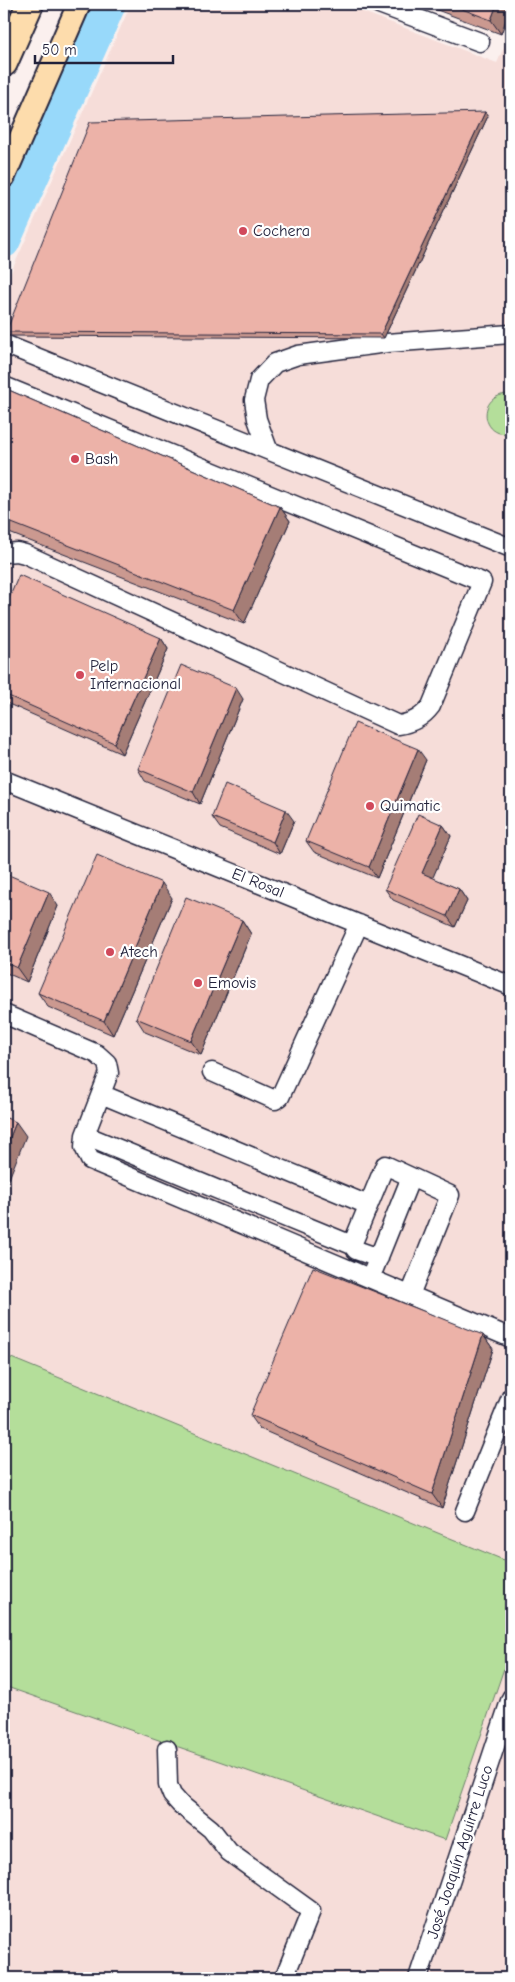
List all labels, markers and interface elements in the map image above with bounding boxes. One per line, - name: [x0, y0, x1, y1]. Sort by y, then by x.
- scale bar: [35, 32, 172, 64]
- text: 50 m: [42, 41, 77, 59]
- place label: Cochera: [253, 222, 310, 240]
- marker: Cochera: [237, 225, 249, 237]
- place label: Bash: [85, 450, 118, 468]
- marker: Bash: [69, 453, 81, 465]
- place label: Pelp Internacional: [90, 657, 181, 693]
- marker: Pelp Internacional: [74, 669, 86, 681]
- place label: Quimatic: [380, 797, 441, 815]
- marker: Quimatic: [364, 800, 376, 812]
- street label: El Rosal: [229, 864, 287, 902]
- place label: Atech: [120, 943, 158, 961]
- marker: Atech: [104, 946, 116, 958]
- place label: Emovis: [208, 974, 256, 992]
- marker: Emovis: [192, 977, 204, 989]
- street label: José Joaquín Aguirre Luco: [423, 1763, 497, 1941]

